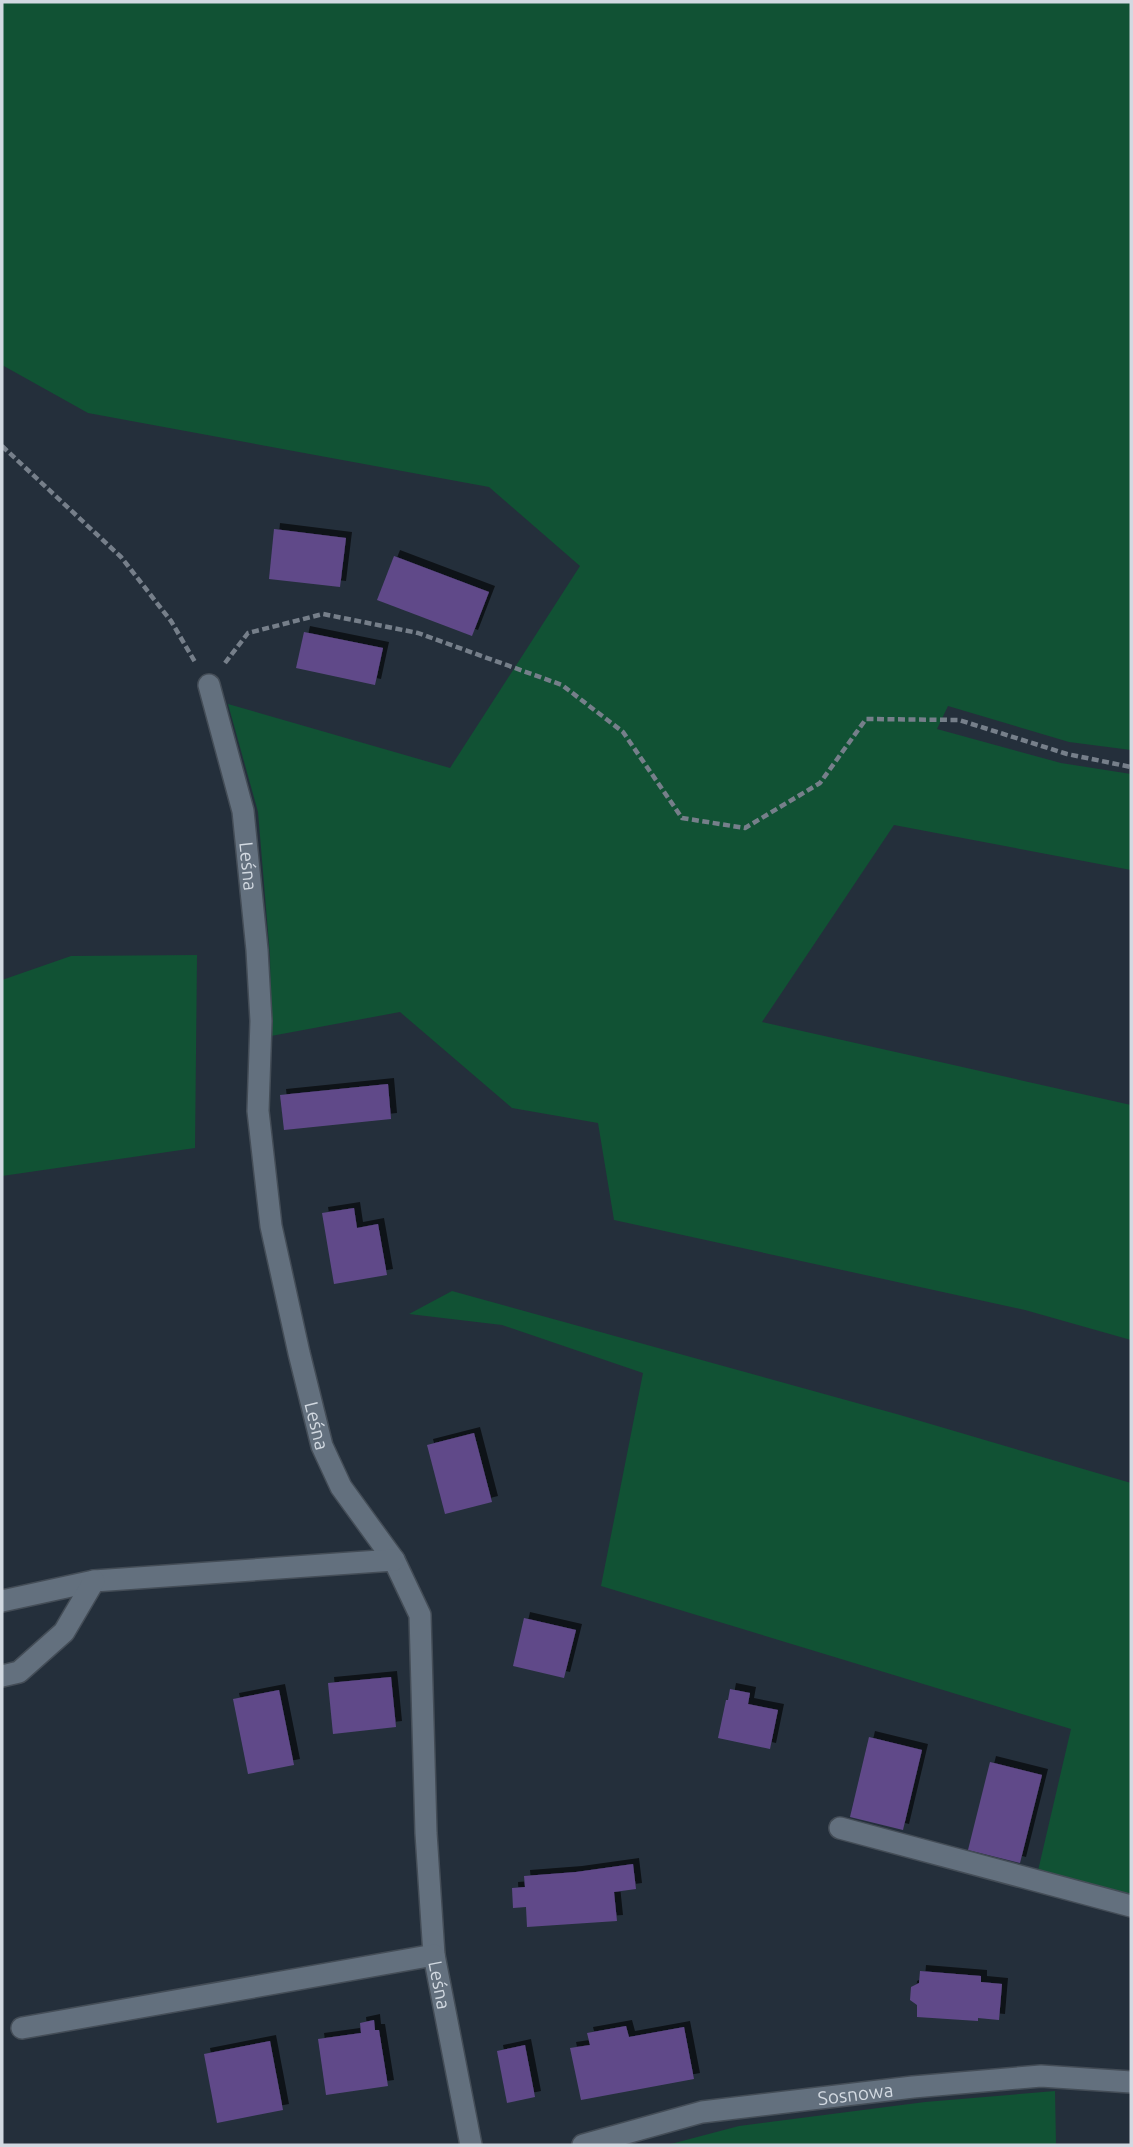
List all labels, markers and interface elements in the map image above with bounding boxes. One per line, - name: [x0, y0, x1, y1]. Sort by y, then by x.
- street label: Leśna: [235, 841, 262, 892]
- street label: Leśna: [300, 1399, 334, 1452]
- street label: Leśna: [424, 1959, 455, 2011]
- street label: Sosnowa: [816, 2078, 894, 2109]

